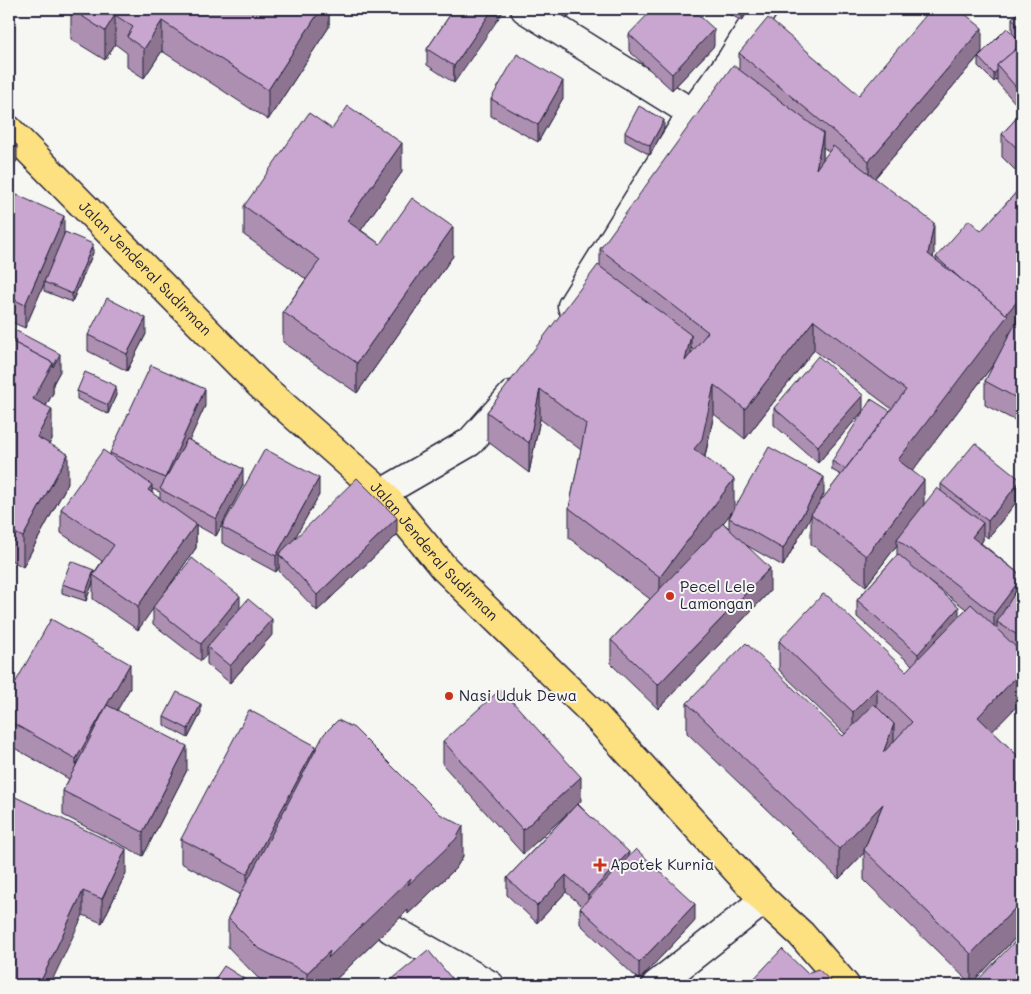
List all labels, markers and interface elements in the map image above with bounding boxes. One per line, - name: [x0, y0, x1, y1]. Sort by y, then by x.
- street label: Jalan Jenderal Sudirman: [75, 196, 217, 339]
- street label: Jalan Jenderal Sudirman: [367, 476, 503, 625]
- place label: Pecel Lele Lamongan: [680, 576, 755, 613]
- marker: Pecel Lele Lamongan: [664, 590, 676, 602]
- place label: Nasi Uduk Dewa: [459, 685, 577, 705]
- marker: Nasi Uduk Dewa: [443, 690, 455, 702]
- place label: Apotek Kurnia: [610, 854, 714, 874]
- marker: Apotek Kurnia: [594, 859, 606, 871]

